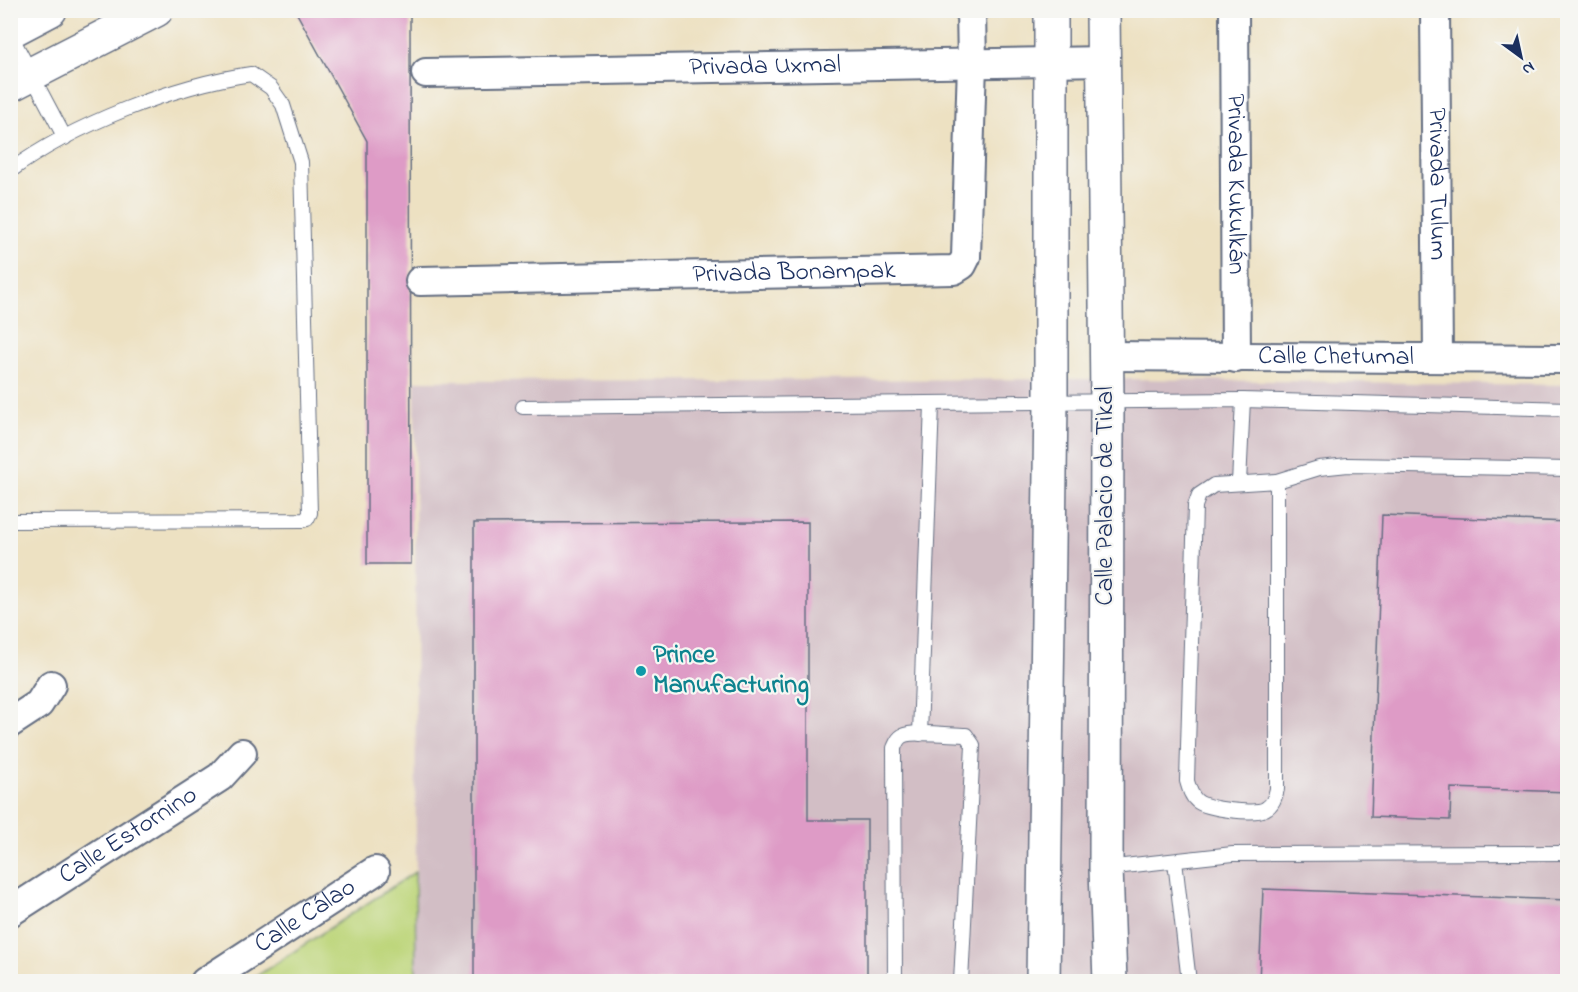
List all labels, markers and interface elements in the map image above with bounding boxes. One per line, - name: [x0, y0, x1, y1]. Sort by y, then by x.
- north arrow: [1491, 27, 1551, 87]
- street label: Privada Uxmal: [689, 47, 841, 87]
- text: N: [1517, 55, 1539, 81]
- street label: Privada Kukulkán: [1215, 93, 1255, 275]
- street label: Privada Tulum: [1417, 107, 1456, 261]
- street label: Privada Bonampak: [692, 252, 897, 294]
- street label: Calle Chetumal: [1258, 338, 1414, 377]
- street label: Calle Palacio de Tikal: [1087, 386, 1125, 606]
- place label: Prince Manufacturing: [653, 637, 809, 706]
- marker: Prince Manufacturing: [634, 664, 648, 678]
- street label: Calle Estornino: [52, 777, 206, 895]
- street label: Calle Cálao: [247, 869, 364, 964]

